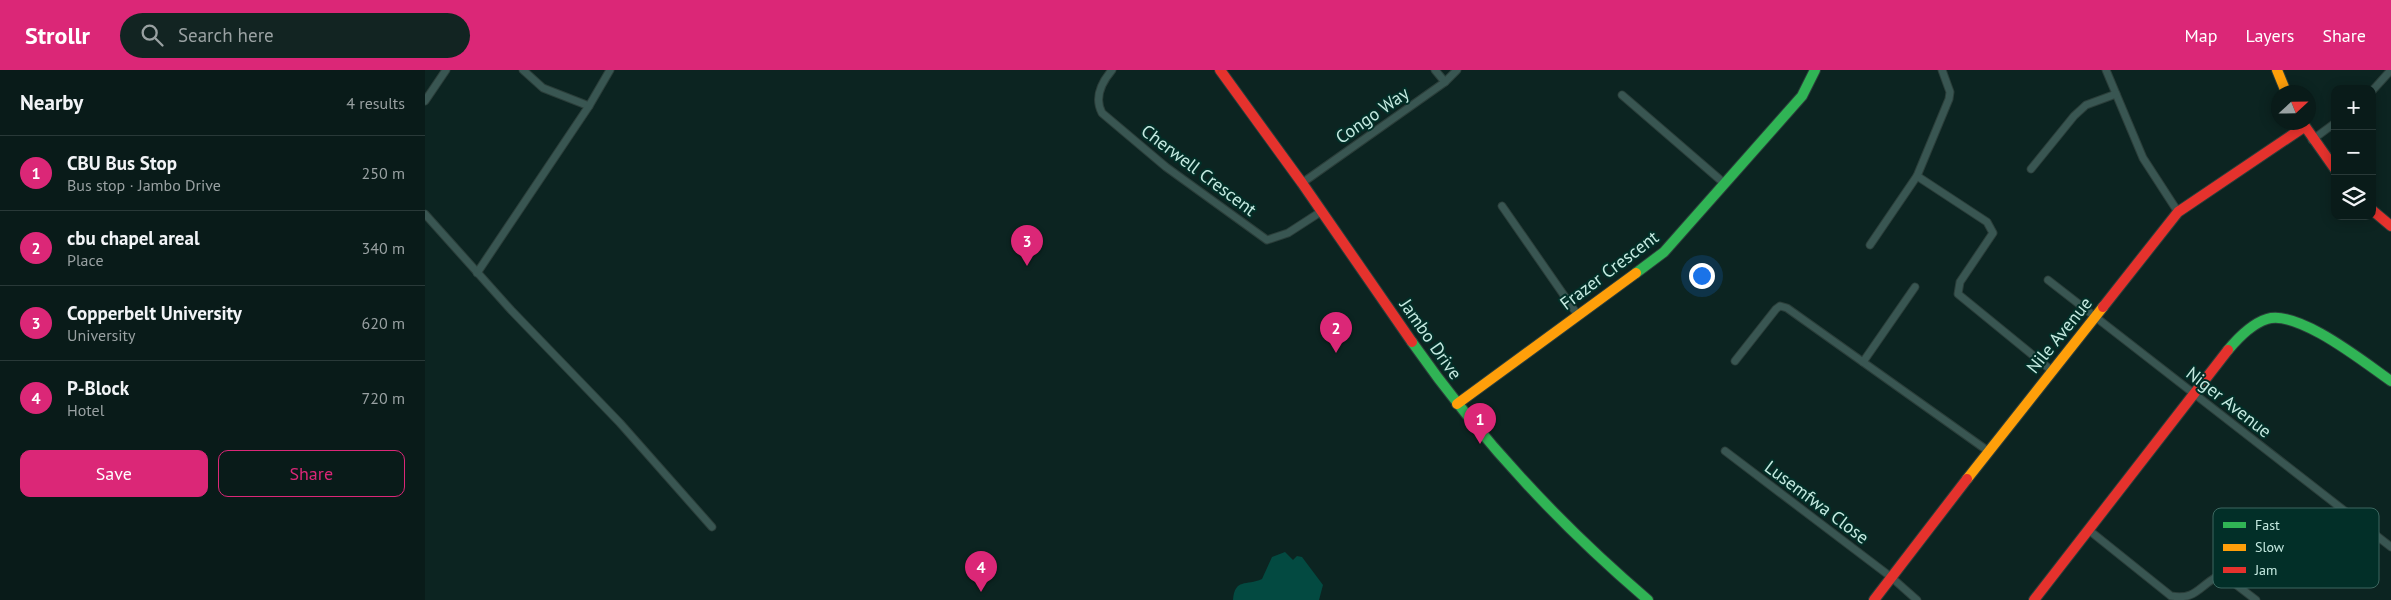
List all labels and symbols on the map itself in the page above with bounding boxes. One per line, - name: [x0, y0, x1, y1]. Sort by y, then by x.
- street label: Congo Way: [1331, 81, 1414, 149]
- north arrow: [2271, 85, 2316, 130]
- street label: Cherwell Crescent: [1137, 119, 1261, 221]
- pin: 3: [1011, 225, 1043, 266]
- street label: Frazer Crescent: [1555, 225, 1663, 315]
- your location: [1689, 263, 1715, 289]
- street label: Nile Avenue: [2021, 292, 2097, 378]
- street label: Jambo Drive: [1394, 293, 1467, 384]
- pin: 2: [1320, 312, 1352, 353]
- street label: Niger Avenue: [2182, 361, 2276, 443]
- pin: 1: [1464, 403, 1496, 444]
- street label: Lusemfwa Close: [1760, 455, 1874, 549]
- legend: [2213, 508, 2379, 588]
- text: Fast: [2255, 516, 2280, 534]
- text: Slow: [2255, 538, 2285, 556]
- pin: 4: [965, 551, 997, 592]
- text: Jam: [2254, 561, 2277, 579]

